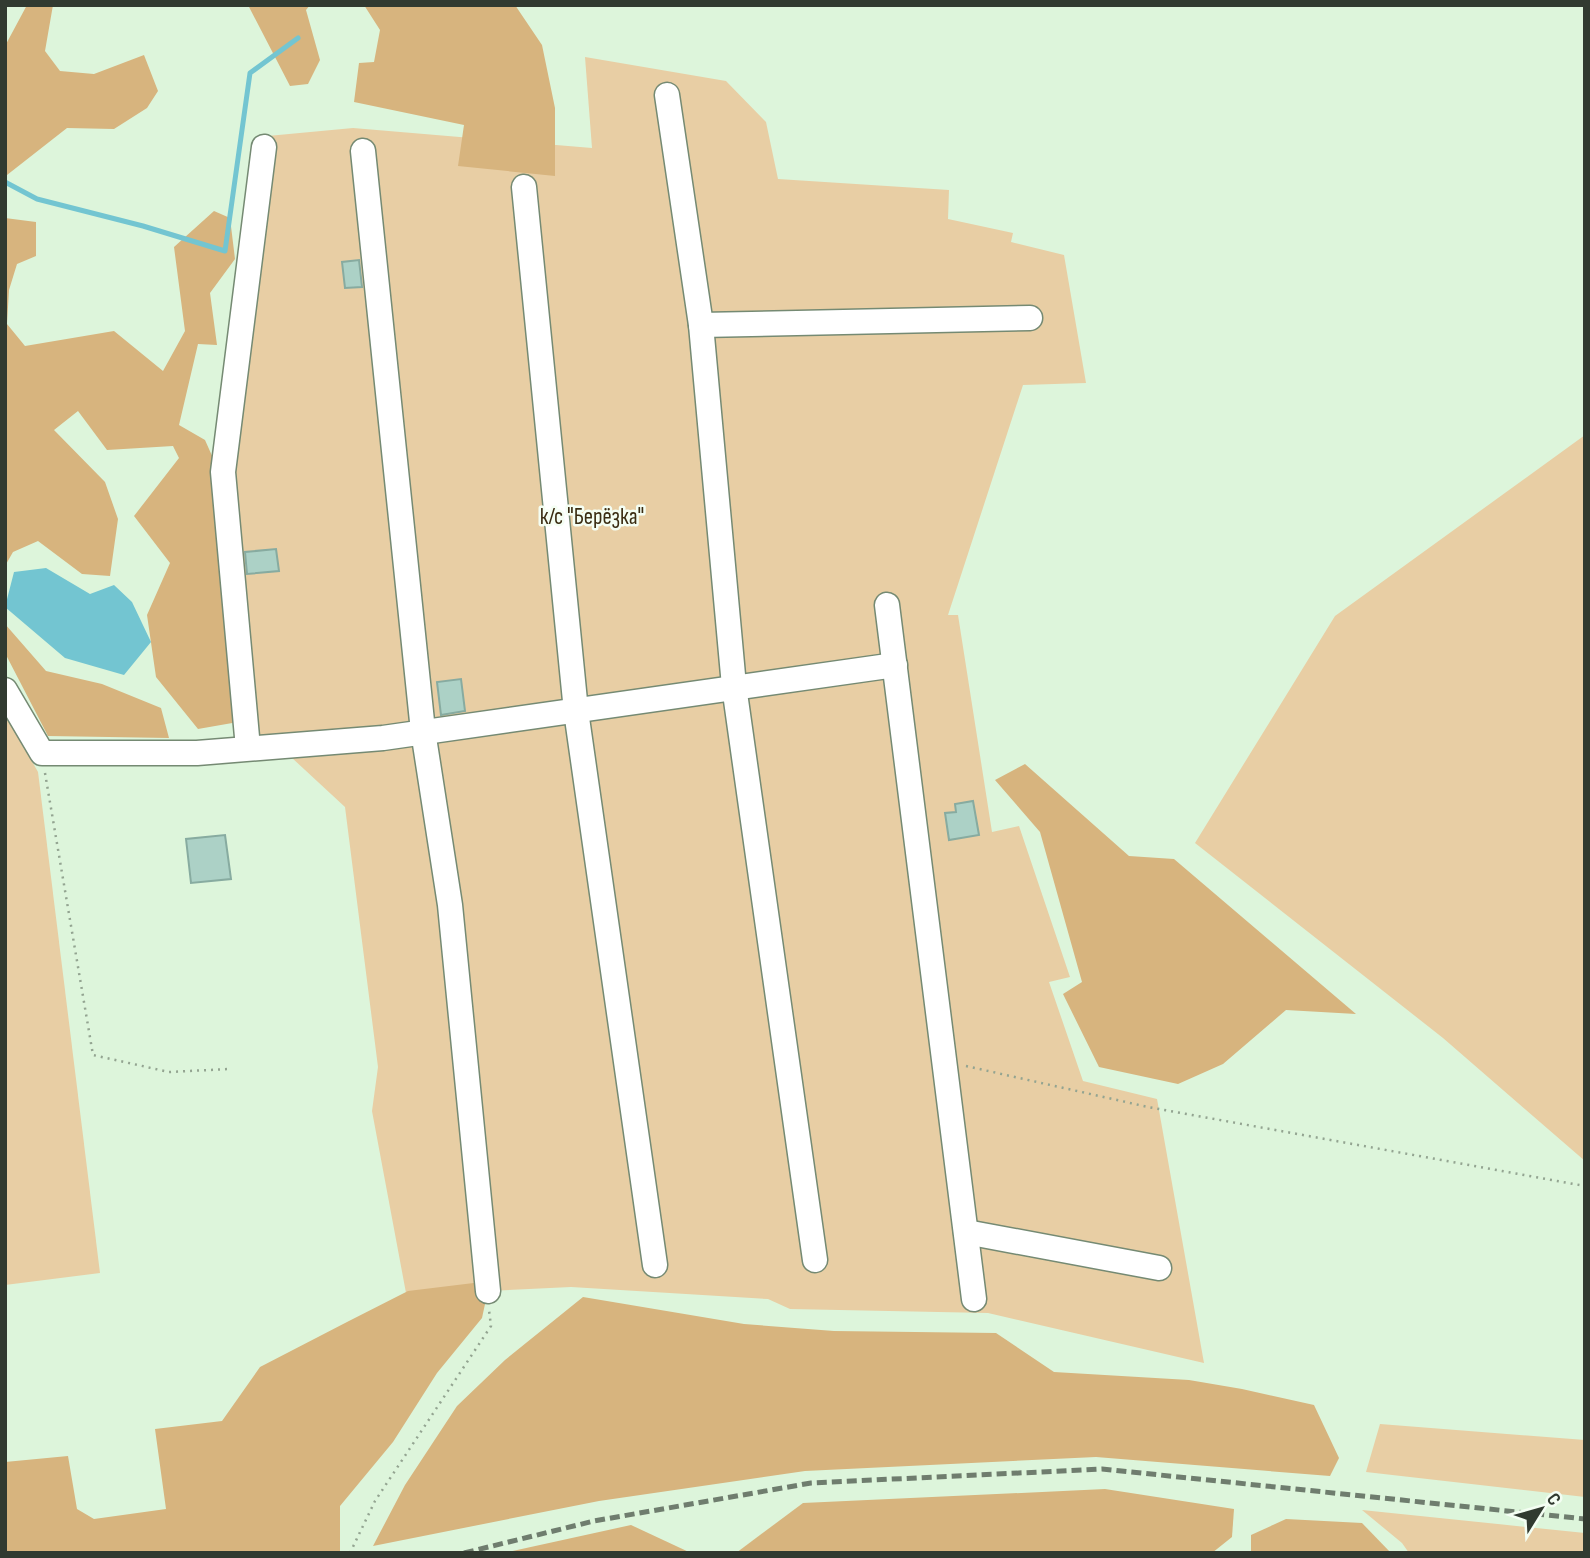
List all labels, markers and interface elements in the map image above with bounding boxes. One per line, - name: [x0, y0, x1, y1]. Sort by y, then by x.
- park label: к/с "Берёзка": [540, 503, 644, 531]
- north arrow: [1506, 1474, 1576, 1544]
- text: С: [1541, 1489, 1566, 1511]

